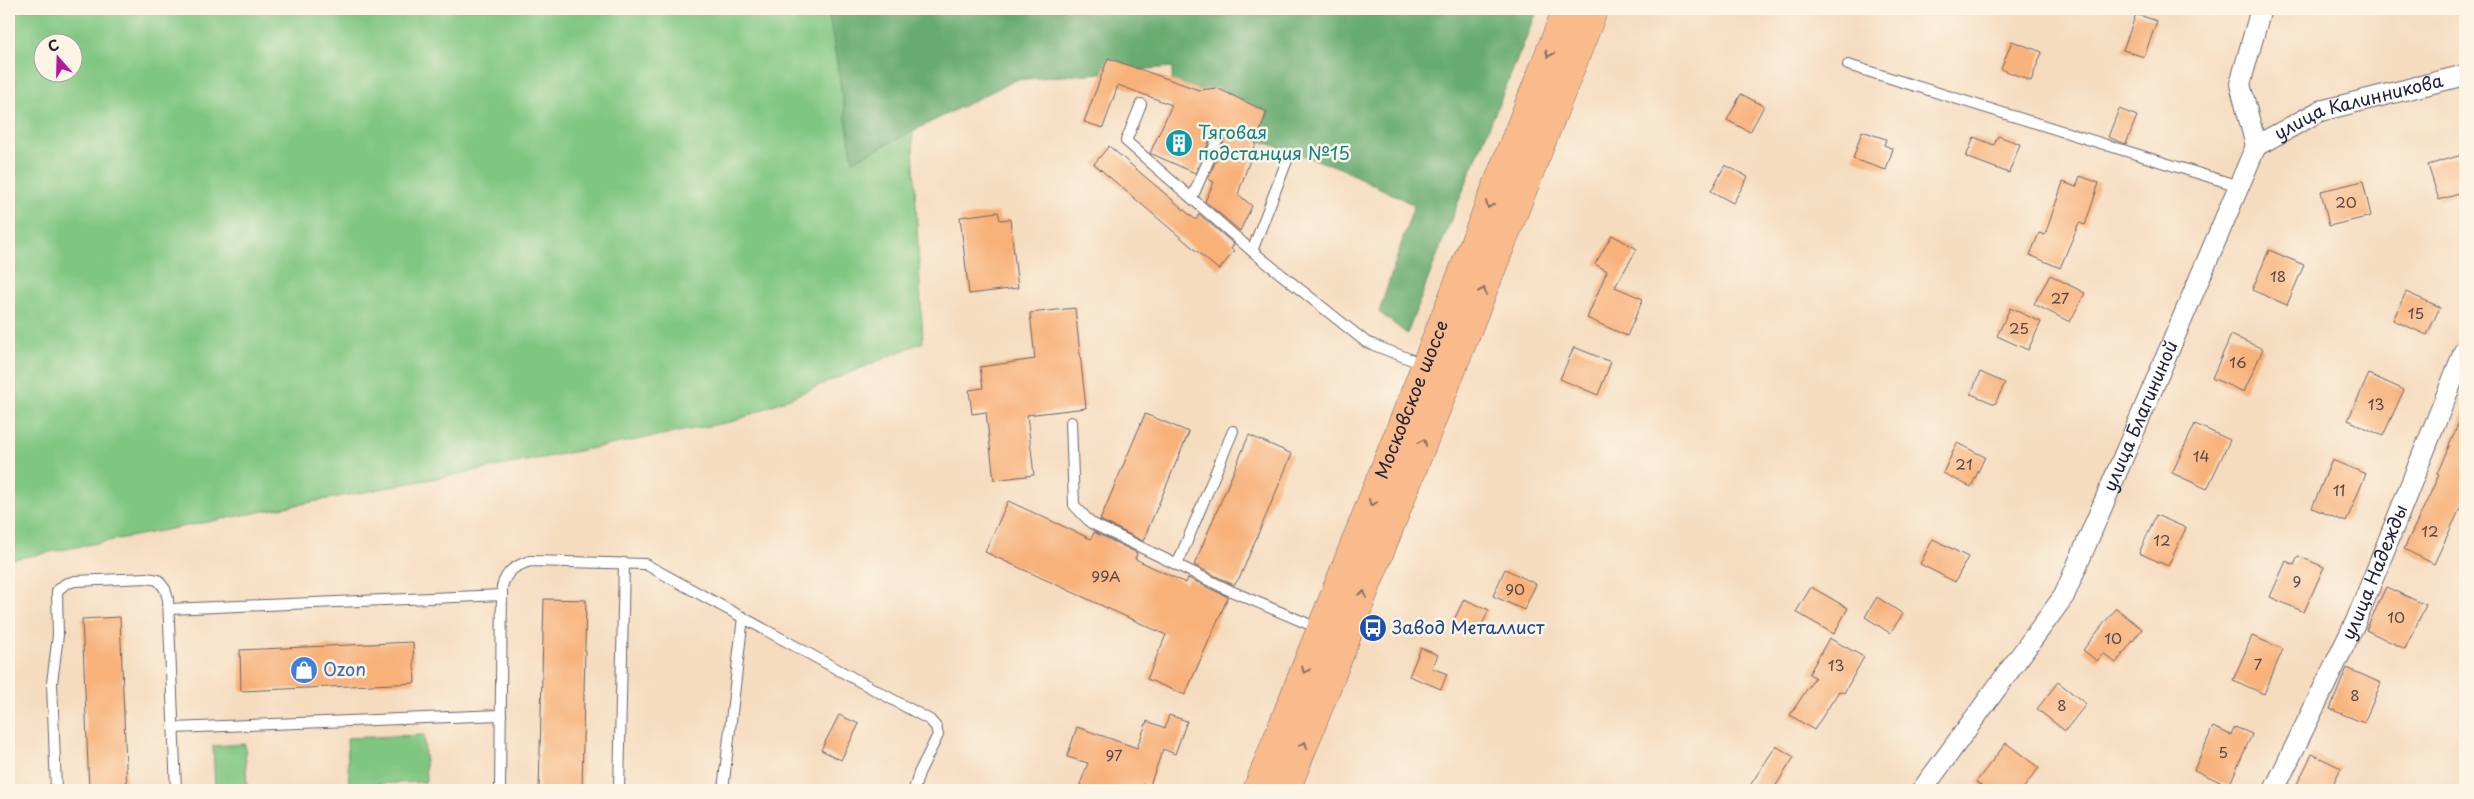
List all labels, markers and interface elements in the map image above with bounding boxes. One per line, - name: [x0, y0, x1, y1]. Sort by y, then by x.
- north arrow: [32, 32, 82, 82]
- text: С: [45, 34, 62, 57]
- one-way arrow: [1545, 49, 1555, 58]
- street label: улица Калинникова: [2269, 66, 2446, 146]
- place label: Тяговая подстанция №15: [1198, 118, 1350, 166]
- building icon: Тяговая подстанция №15: [1164, 128, 1194, 158]
- house number: 20: [2335, 190, 2357, 213]
- one-way arrow: [1485, 200, 1496, 209]
- house number: 18: [2270, 264, 2286, 287]
- house number: 27: [2051, 286, 2070, 309]
- one-way arrow: [1476, 287, 1487, 296]
- house number: 15: [2408, 301, 2424, 324]
- street label: Московское шоссе: [1367, 316, 1454, 482]
- house number: 25: [2009, 316, 2029, 339]
- street label: улица Благининой: [2095, 336, 2184, 495]
- house number: 16: [2229, 350, 2247, 373]
- house number: 13: [2368, 392, 2384, 415]
- one-way arrow: [1417, 439, 1427, 447]
- house number: 14: [2193, 444, 2209, 467]
- house number: 21: [1955, 452, 1973, 475]
- house number: 11: [2333, 478, 2345, 501]
- one-way arrow: [1367, 498, 1378, 507]
- street label: улица Надежды: [2334, 500, 2413, 644]
- house number: 12: [2421, 519, 2439, 542]
- house number: 12: [2153, 528, 2171, 551]
- house number: 99А: [1091, 564, 1121, 587]
- house number: 9: [2293, 569, 2301, 592]
- house number: 90: [1505, 577, 1525, 600]
- one-way arrow: [1357, 590, 1368, 599]
- house number: 10: [2387, 605, 2405, 628]
- bus stop icon: Завод Металлист: [1358, 613, 1388, 643]
- place label: Завод Металлист: [1392, 613, 1545, 640]
- house number: 10: [2104, 626, 2122, 649]
- house number: 7: [2254, 652, 2263, 675]
- house number: 13: [1828, 653, 1844, 676]
- shop icon: Ozon: [289, 655, 319, 685]
- place label: Ozon: [323, 655, 366, 682]
- one-way arrow: [1301, 665, 1311, 674]
- house number: 8: [2350, 683, 2360, 706]
- house number: 8: [2057, 693, 2067, 716]
- house number: 5: [2218, 740, 2228, 763]
- one-way arrow: [1298, 741, 1308, 750]
- house number: 97: [1105, 743, 1123, 766]

